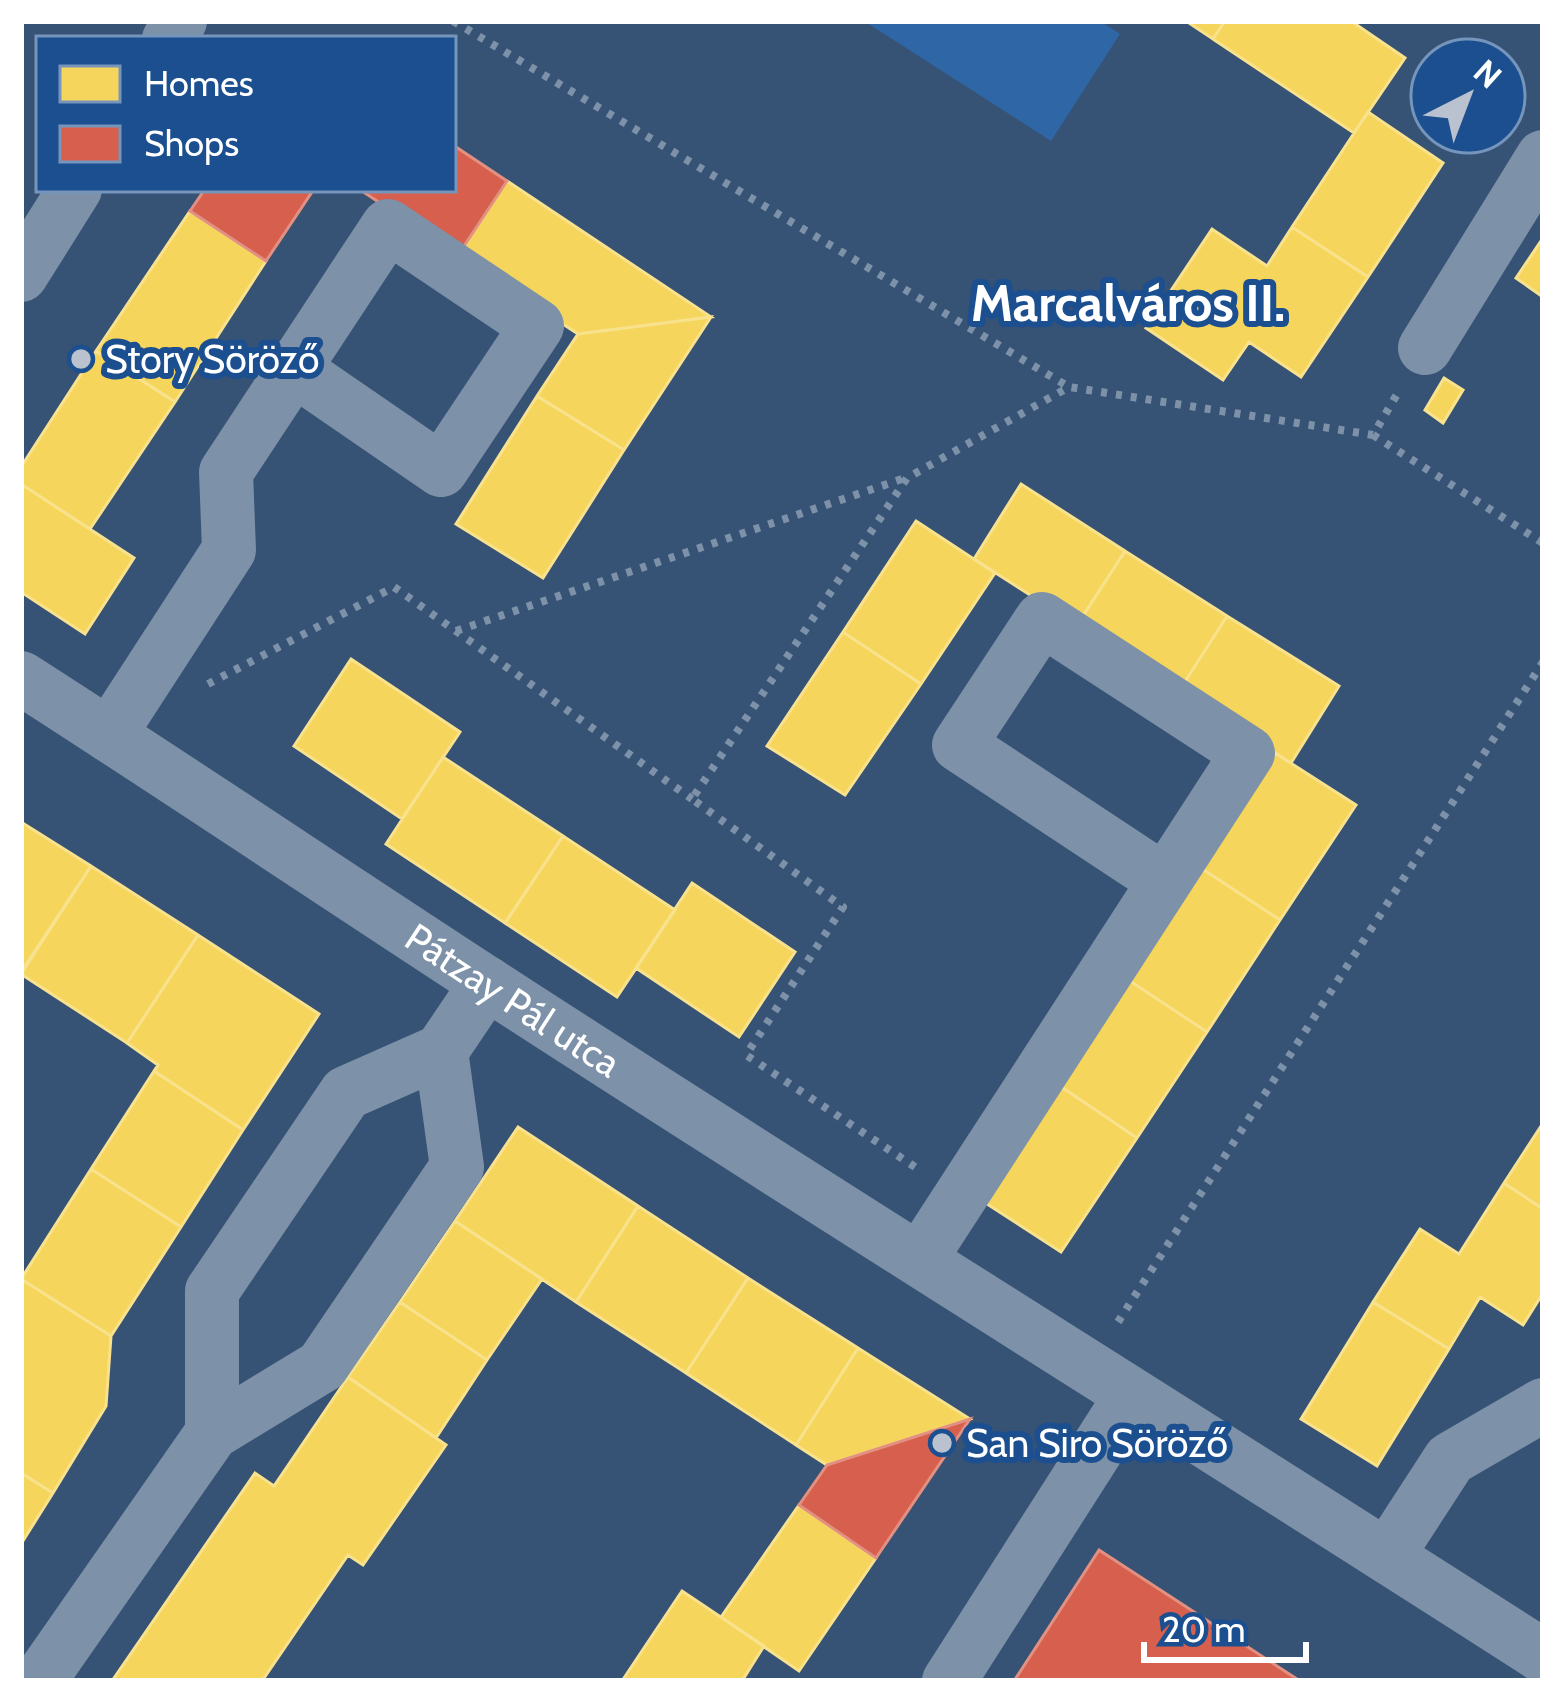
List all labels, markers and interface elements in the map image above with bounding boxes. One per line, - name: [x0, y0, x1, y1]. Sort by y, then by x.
- legend: [36, 36, 456, 192]
- north arrow: [1408, 36, 1528, 156]
- text: N: [1466, 51, 1510, 96]
- text: Homes: [144, 61, 254, 105]
- text: Shops: [144, 121, 239, 165]
- district label: Marcalváros II.: [971, 272, 1285, 334]
- place label: Story Söröző: [105, 335, 319, 383]
- marker: Story Söröző: [68, 346, 94, 372]
- street label: Pátzay Pál utca: [397, 913, 630, 1087]
- place label: San Siro Söröző: [966, 1419, 1228, 1467]
- marker: San Siro Söröző: [929, 1430, 955, 1456]
- scale bar: [1144, 1588, 1306, 1662]
- text: 20 m: [1162, 1607, 1246, 1651]

